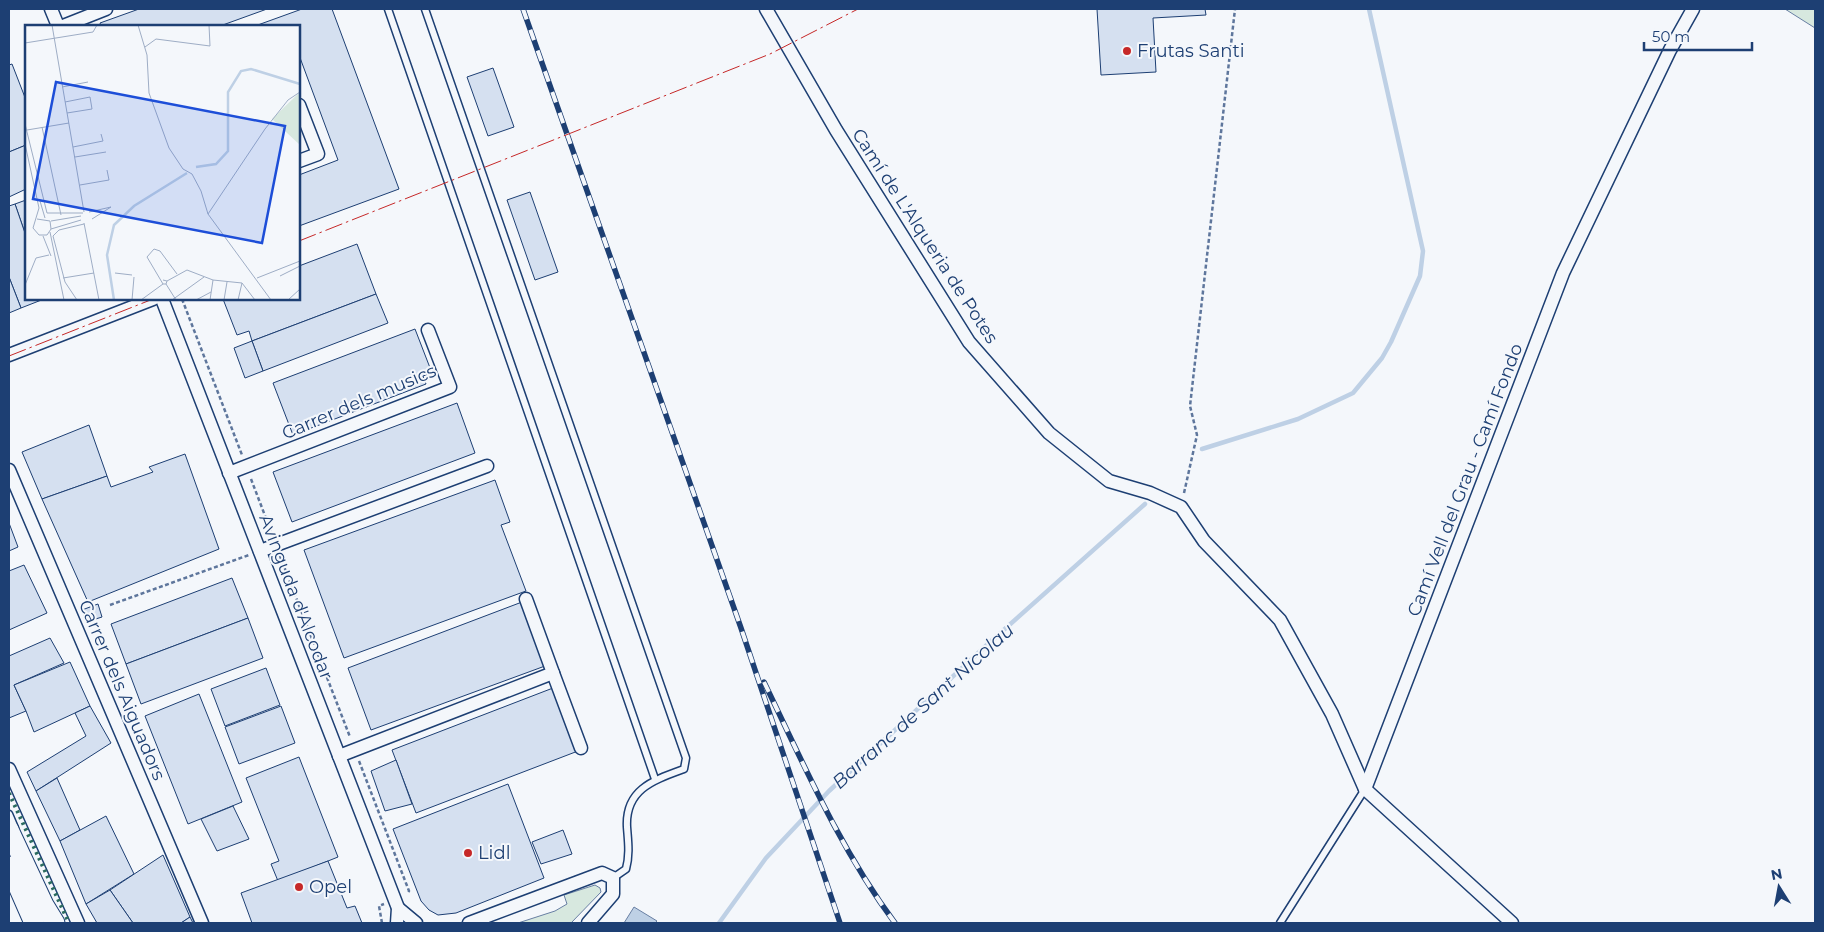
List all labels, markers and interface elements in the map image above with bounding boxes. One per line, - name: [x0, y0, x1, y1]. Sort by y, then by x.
- scale bar: [1644, 20, 1752, 52]
- inset map: [25, 25, 300, 300]
- text: 50 m: [1652, 27, 1690, 46]
- place label: Frutas Santi: [1137, 40, 1245, 62]
- marker: Frutas Santi: [1121, 45, 1133, 57]
- street label: Camí de L'Alqueria de Potes: [847, 124, 1003, 348]
- street label: Camí Vell del Grau - Camí Fondo: [1403, 340, 1527, 620]
- street label: Carrer dels musics: [279, 360, 440, 444]
- street label: Avinguda d'Alcodar: [254, 511, 338, 683]
- street label: Carrer dels Aiguadors: [74, 597, 170, 784]
- water label: Barranc de Sant Nicolau: [827, 618, 1019, 794]
- place label: Lidl: [478, 842, 511, 864]
- marker: Lidl: [462, 847, 474, 859]
- north arrow: [1754, 862, 1804, 912]
- text: N: [1769, 864, 1784, 884]
- place label: Opel: [309, 876, 352, 898]
- marker: Opel: [293, 881, 305, 893]

